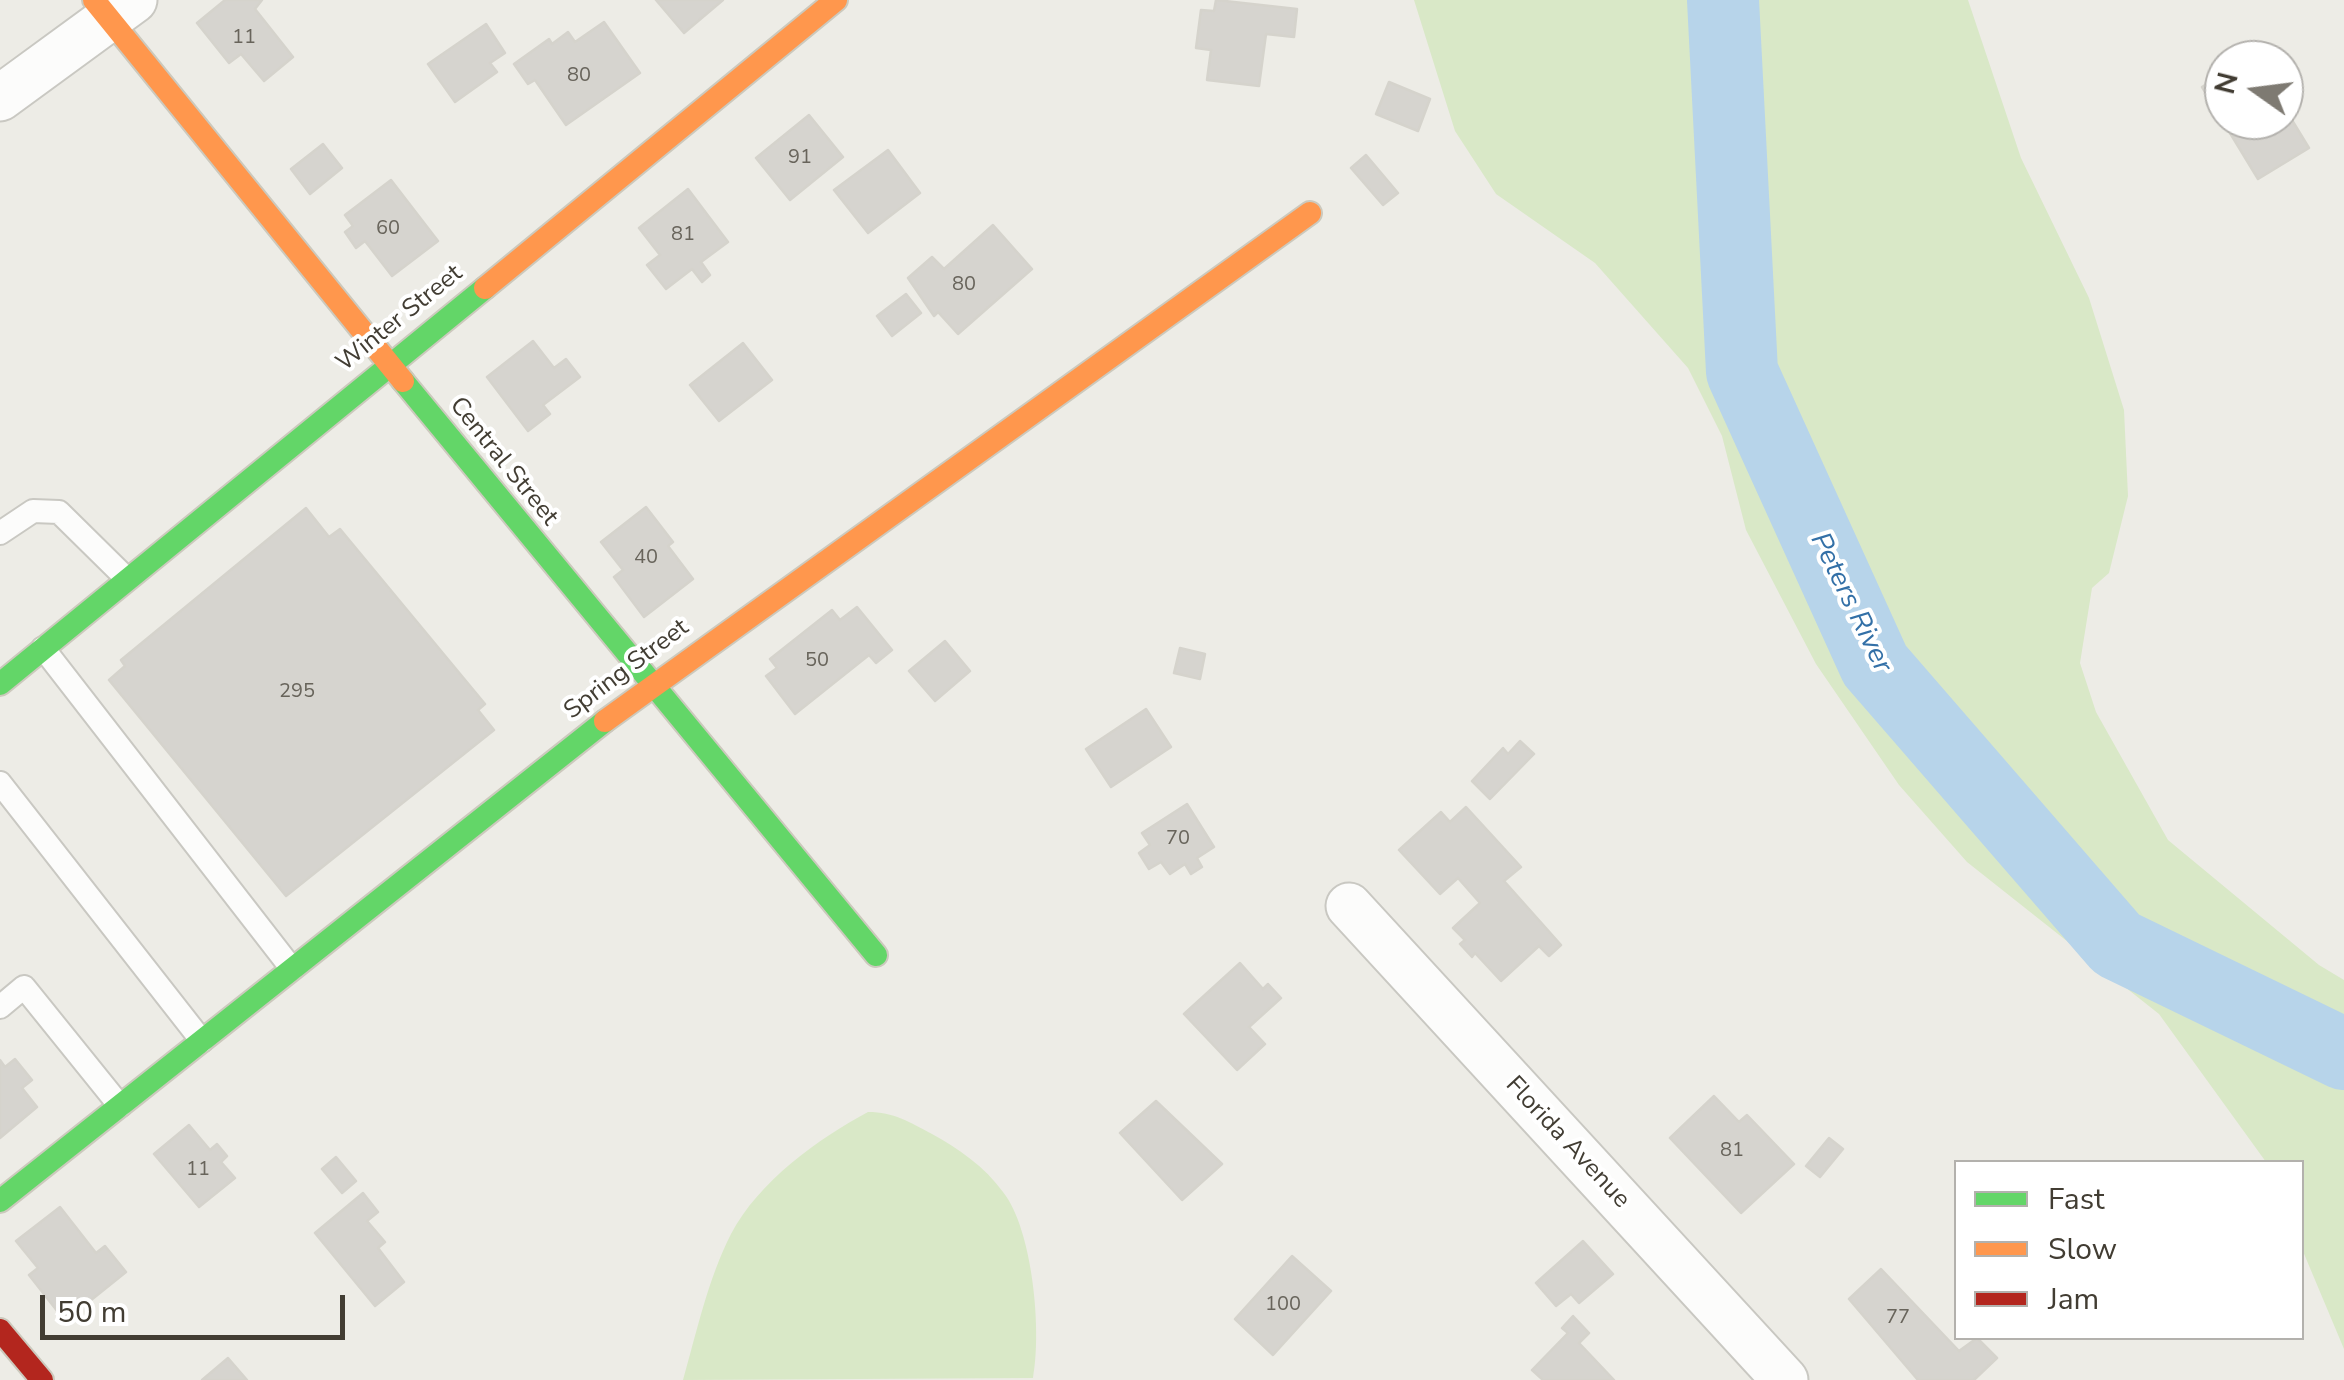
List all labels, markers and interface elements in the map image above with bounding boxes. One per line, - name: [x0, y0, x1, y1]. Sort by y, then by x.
- house number: 11: [232, 26, 256, 50]
- north arrow: [2204, 40, 2304, 140]
- house number: 80: [567, 64, 591, 88]
- text: N: [2206, 68, 2248, 98]
- house number: 91: [788, 146, 812, 170]
- house number: 60: [376, 217, 400, 241]
- house number: 81: [671, 223, 695, 247]
- street label: Winter Street: [331, 259, 469, 379]
- house number: 80: [952, 273, 976, 297]
- street label: Central Street: [442, 392, 564, 532]
- water label: Peters River: [1802, 528, 1898, 678]
- house number: 40: [634, 546, 658, 570]
- street label: Spring Street: [559, 613, 695, 727]
- house number: 50: [805, 649, 829, 673]
- house number: 295: [279, 680, 315, 704]
- house number: 70: [1166, 827, 1190, 851]
- street label: Florida Avenue: [1498, 1071, 1636, 1215]
- house number: 81: [1720, 1139, 1744, 1163]
- house number: 11: [186, 1158, 210, 1182]
- legend: [1954, 1160, 2304, 1340]
- text: Fast: [2048, 1179, 2105, 1220]
- text: Slow: [2048, 1229, 2117, 1270]
- scale bar: [45, 1275, 350, 1337]
- text: Jam: [2048, 1279, 2099, 1320]
- text: 50 m: [57, 1292, 126, 1333]
- house number: 100: [1265, 1293, 1301, 1317]
- house number: 77: [1886, 1306, 1910, 1330]

